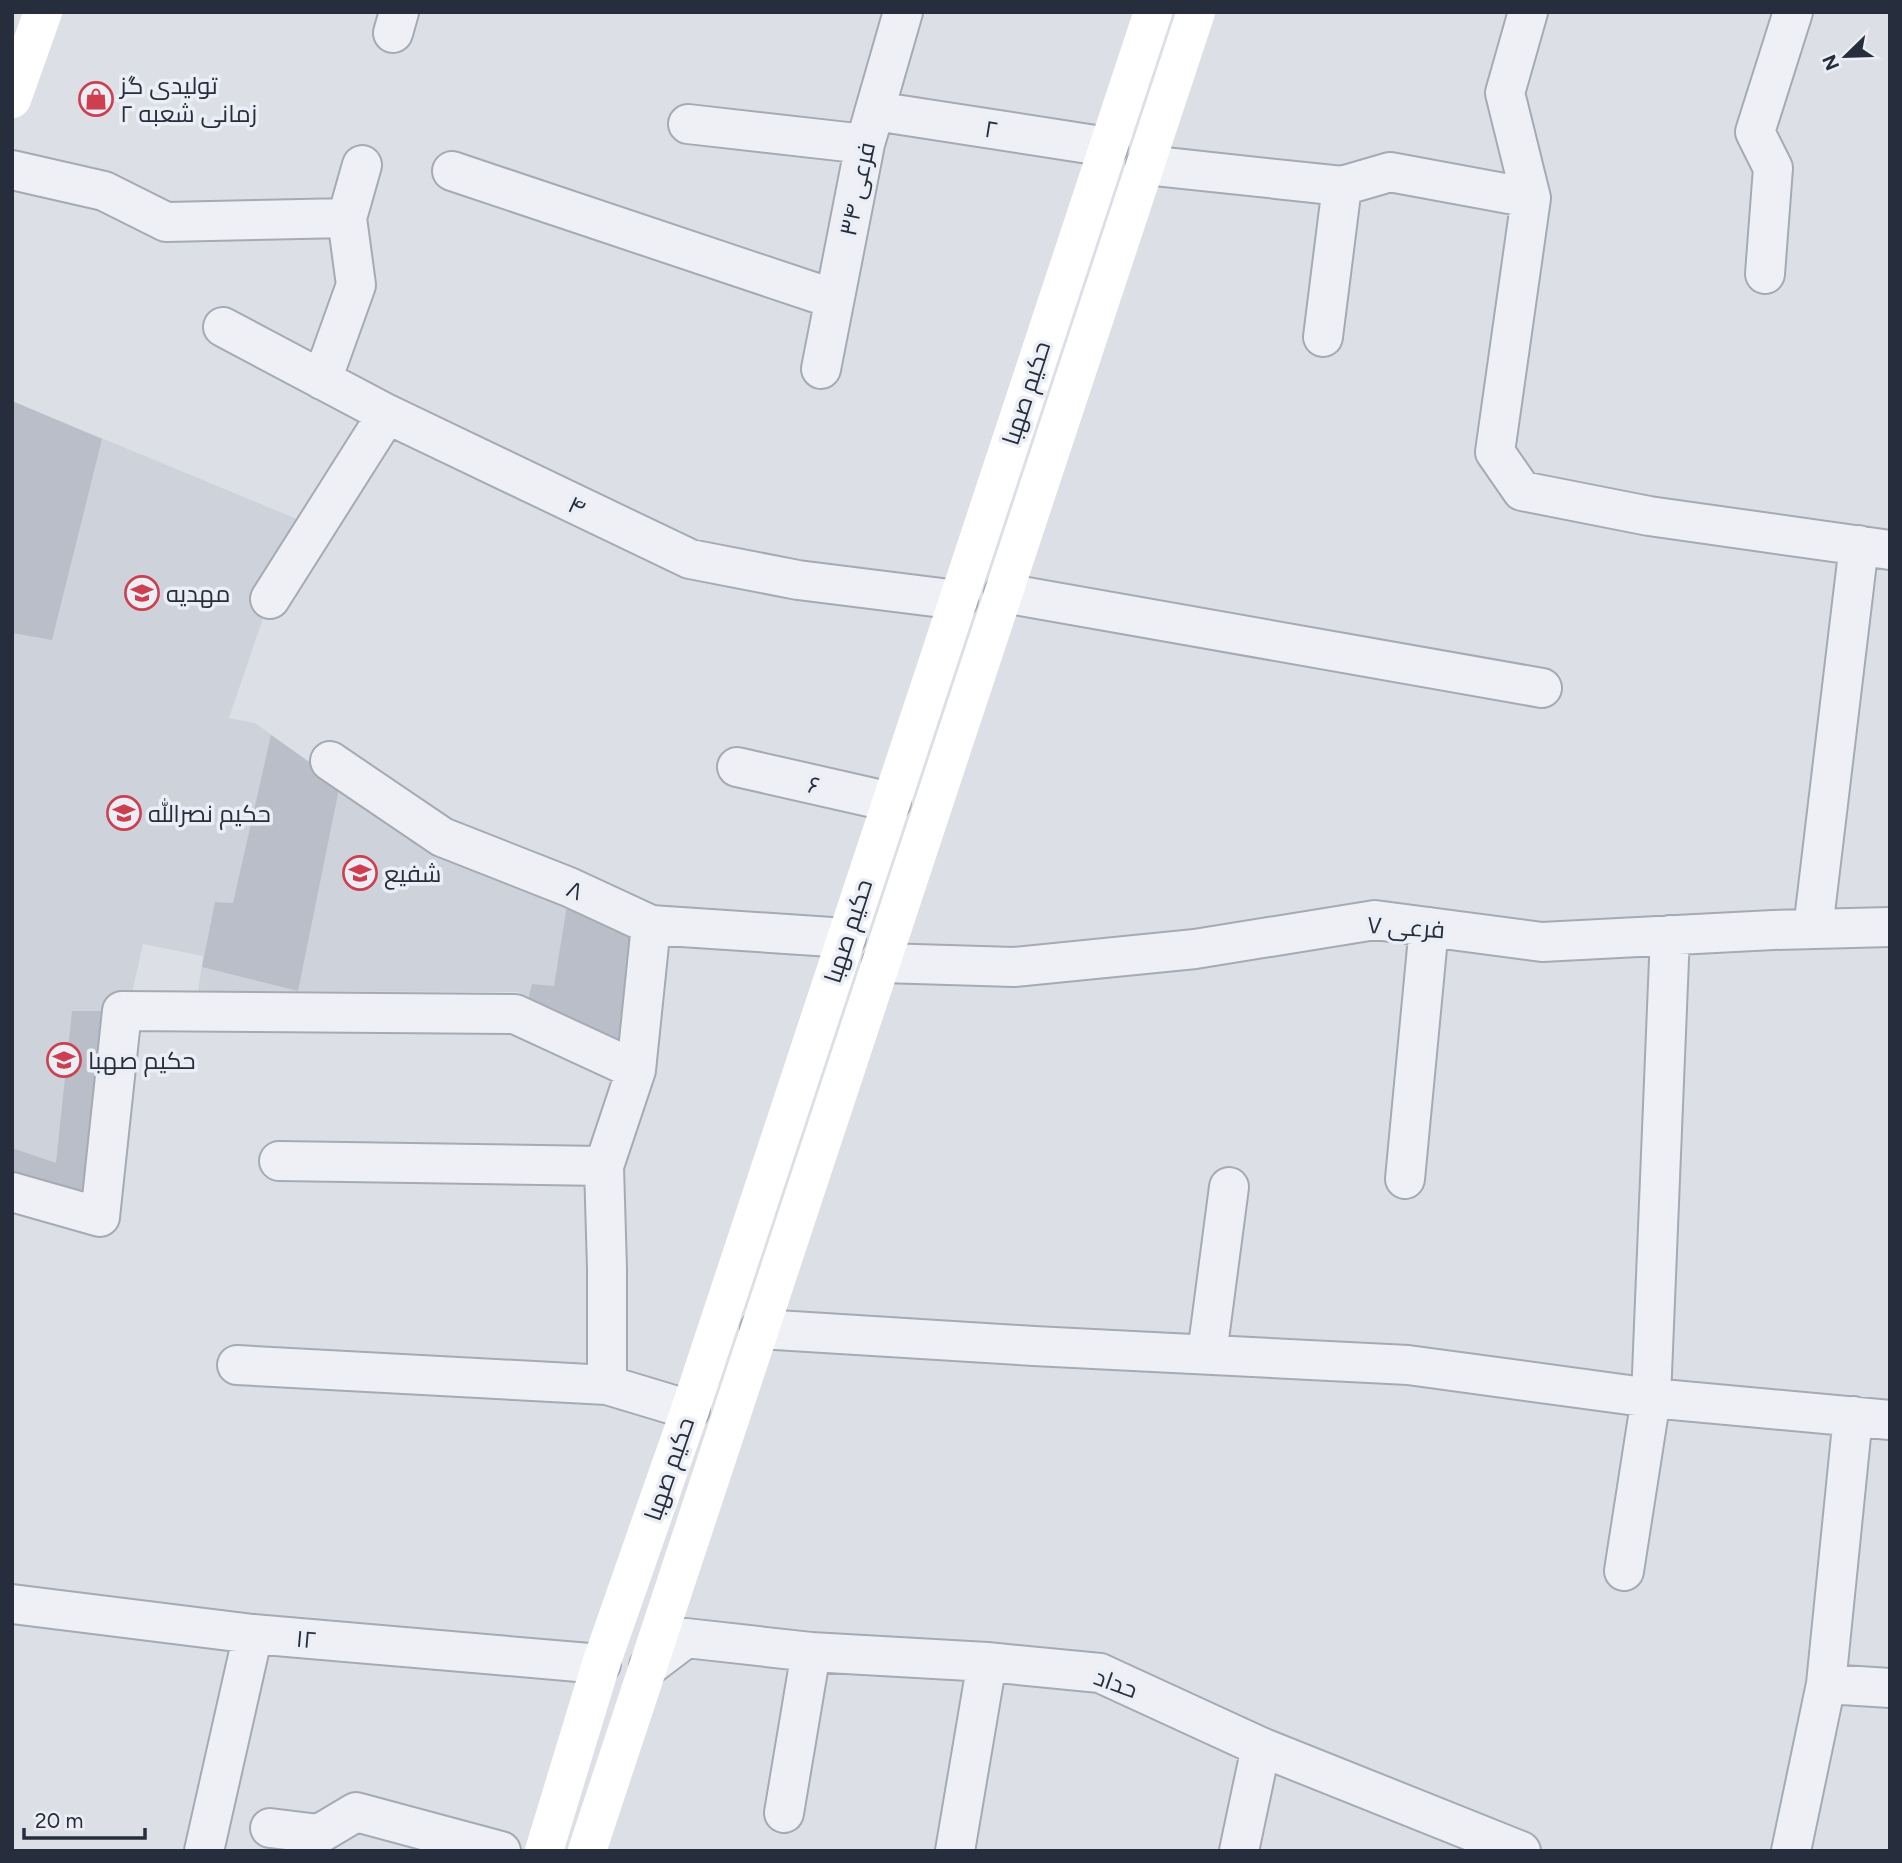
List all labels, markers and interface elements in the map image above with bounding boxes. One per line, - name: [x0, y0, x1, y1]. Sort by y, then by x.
- north arrow: [1811, 21, 1881, 91]
- text: N: [1817, 51, 1844, 74]
- place label: تولیدی گز زمانی شعبه ۲: [118, 71, 257, 128]
- shop icon: تولیدی گز زمانی شعبه ۲: [77, 80, 115, 118]
- street label: ۲: [982, 114, 1000, 144]
- street label: فرعی ۳۴: [833, 139, 881, 239]
- street label: حکیم صهبا: [996, 337, 1058, 449]
- street label: ۴: [564, 489, 590, 523]
- school or university icon: مهدیه: [123, 574, 161, 612]
- place label: مهدیه: [166, 579, 230, 608]
- street label: ۶: [805, 770, 823, 800]
- school or university icon: حکیم نصرالله: [105, 794, 143, 832]
- place label: حکیم نصرالله: [148, 798, 271, 830]
- school or university icon: شفیع: [341, 854, 379, 892]
- place label: شفیع: [384, 859, 441, 890]
- street label: ۸: [562, 874, 588, 906]
- street label: حکیم صهبا: [818, 875, 880, 987]
- street label: فرعی ۷: [1366, 910, 1446, 944]
- school or university icon: حکیم صهبا: [45, 1041, 83, 1079]
- place label: حکیم صهبا: [88, 1046, 196, 1077]
- street label: حکیم صهبا: [638, 1413, 702, 1525]
- street label: ۱۲: [295, 1624, 317, 1654]
- street label: حداد: [1090, 1662, 1142, 1704]
- scale bar: [24, 1797, 145, 1841]
- text: 20 m: [35, 1808, 83, 1833]

